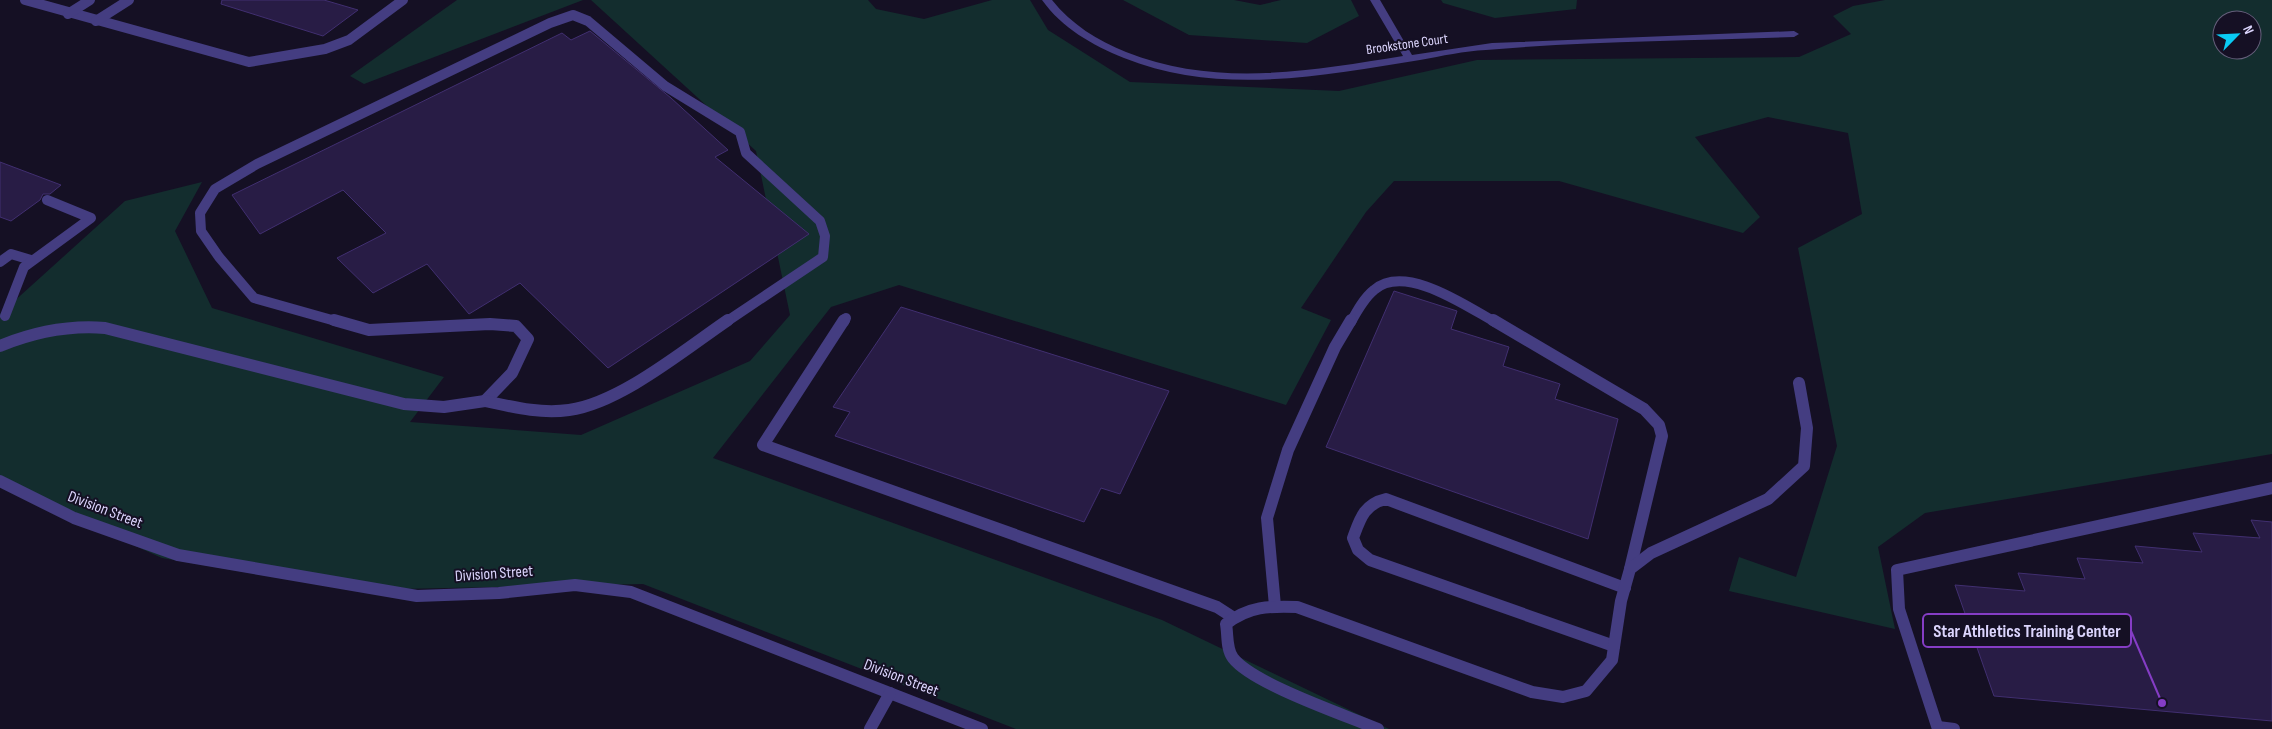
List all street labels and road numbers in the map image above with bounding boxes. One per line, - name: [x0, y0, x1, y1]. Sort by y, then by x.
- street label: Brookstone Court: [1365, 30, 1449, 58]
- street label: Division Street: [65, 487, 145, 533]
- street label: Division Street: [454, 562, 534, 586]
- street label: Division Street: [861, 655, 941, 701]

